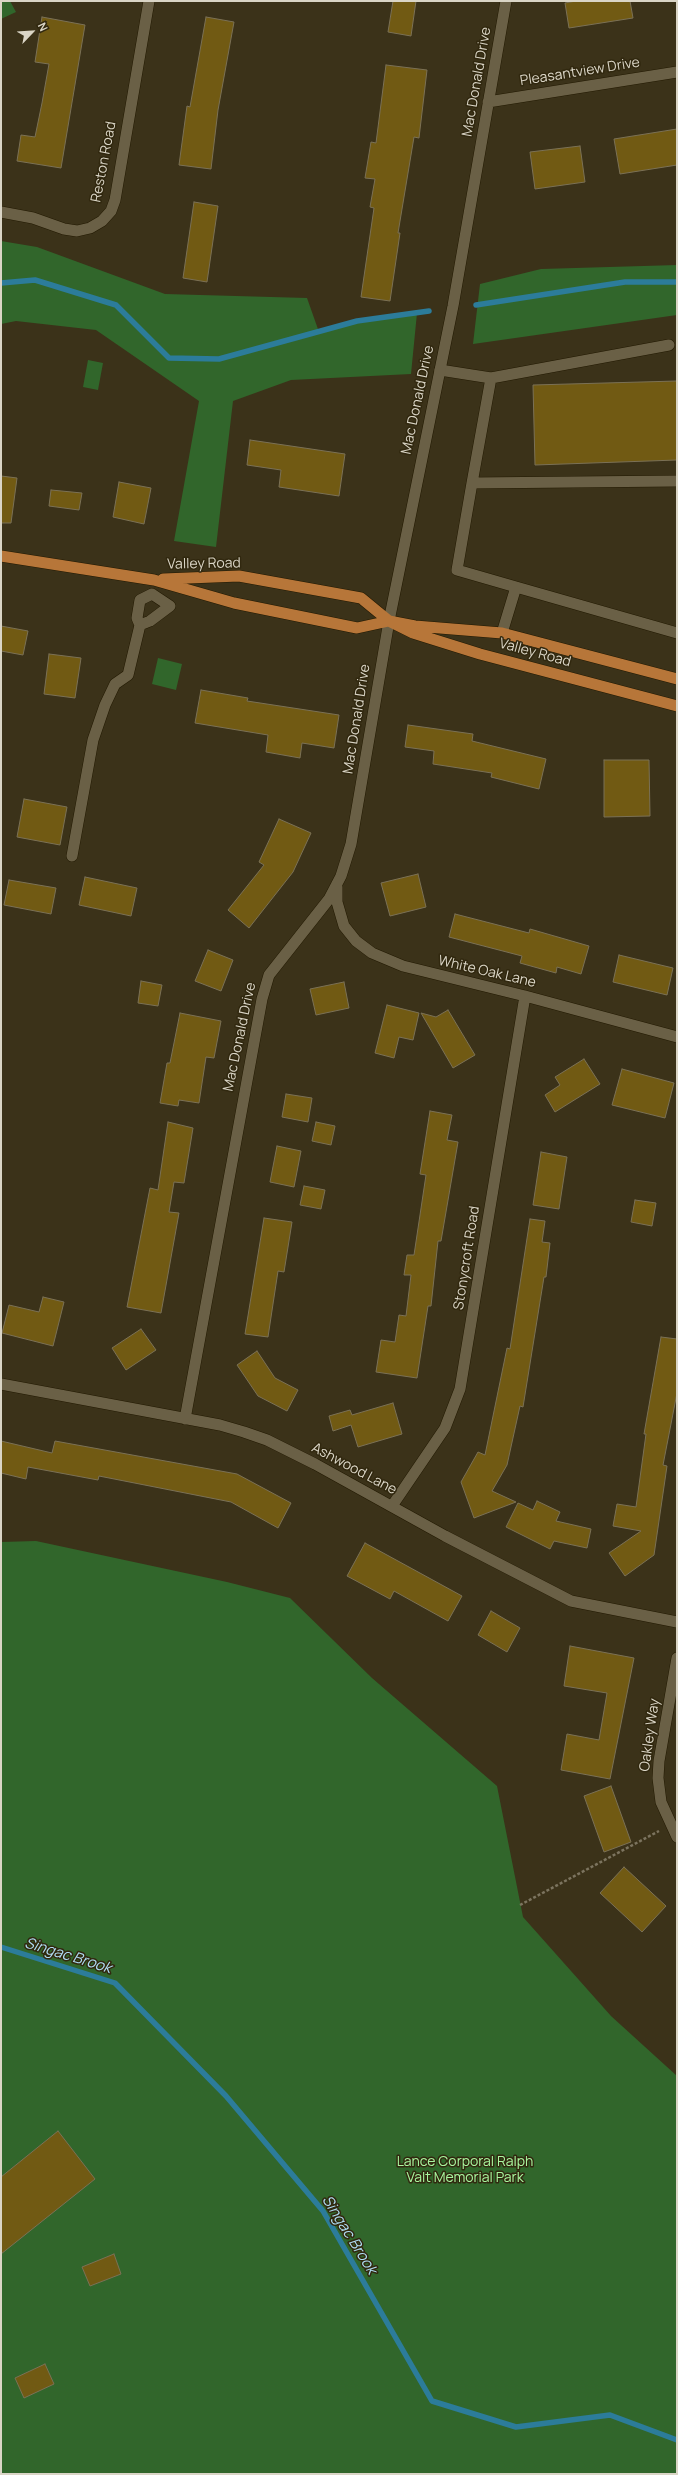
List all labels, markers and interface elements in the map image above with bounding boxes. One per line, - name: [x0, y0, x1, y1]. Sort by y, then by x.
- north arrow: [12, 12, 52, 52]
- text: N: [35, 20, 52, 33]
- street label: Mac Donald Drive: [459, 26, 495, 138]
- street label: Pleasantview Drive: [519, 54, 641, 90]
- street label: Reston Road: [88, 120, 120, 204]
- street label: Mac Donald Drive: [398, 344, 438, 456]
- street label: Valley Road: [167, 555, 241, 573]
- street label: Valley Road: [497, 635, 573, 671]
- street label: Mac Donald Drive: [340, 663, 374, 775]
- street label: White Oak Lane: [436, 953, 538, 991]
- street label: Mac Donald Drive: [220, 981, 260, 1093]
- street label: Stonycroft Road: [451, 1205, 483, 1311]
- street label: Ashwood Lane: [309, 1440, 399, 1498]
- street label: Oakley Way: [637, 1697, 663, 1773]
- water label: Singac Brook: [22, 1934, 114, 1978]
- park label: Lance Corporal Ralph Valt Memorial Park: [397, 2154, 533, 2186]
- water label: Singac Brook: [318, 2192, 380, 2278]

